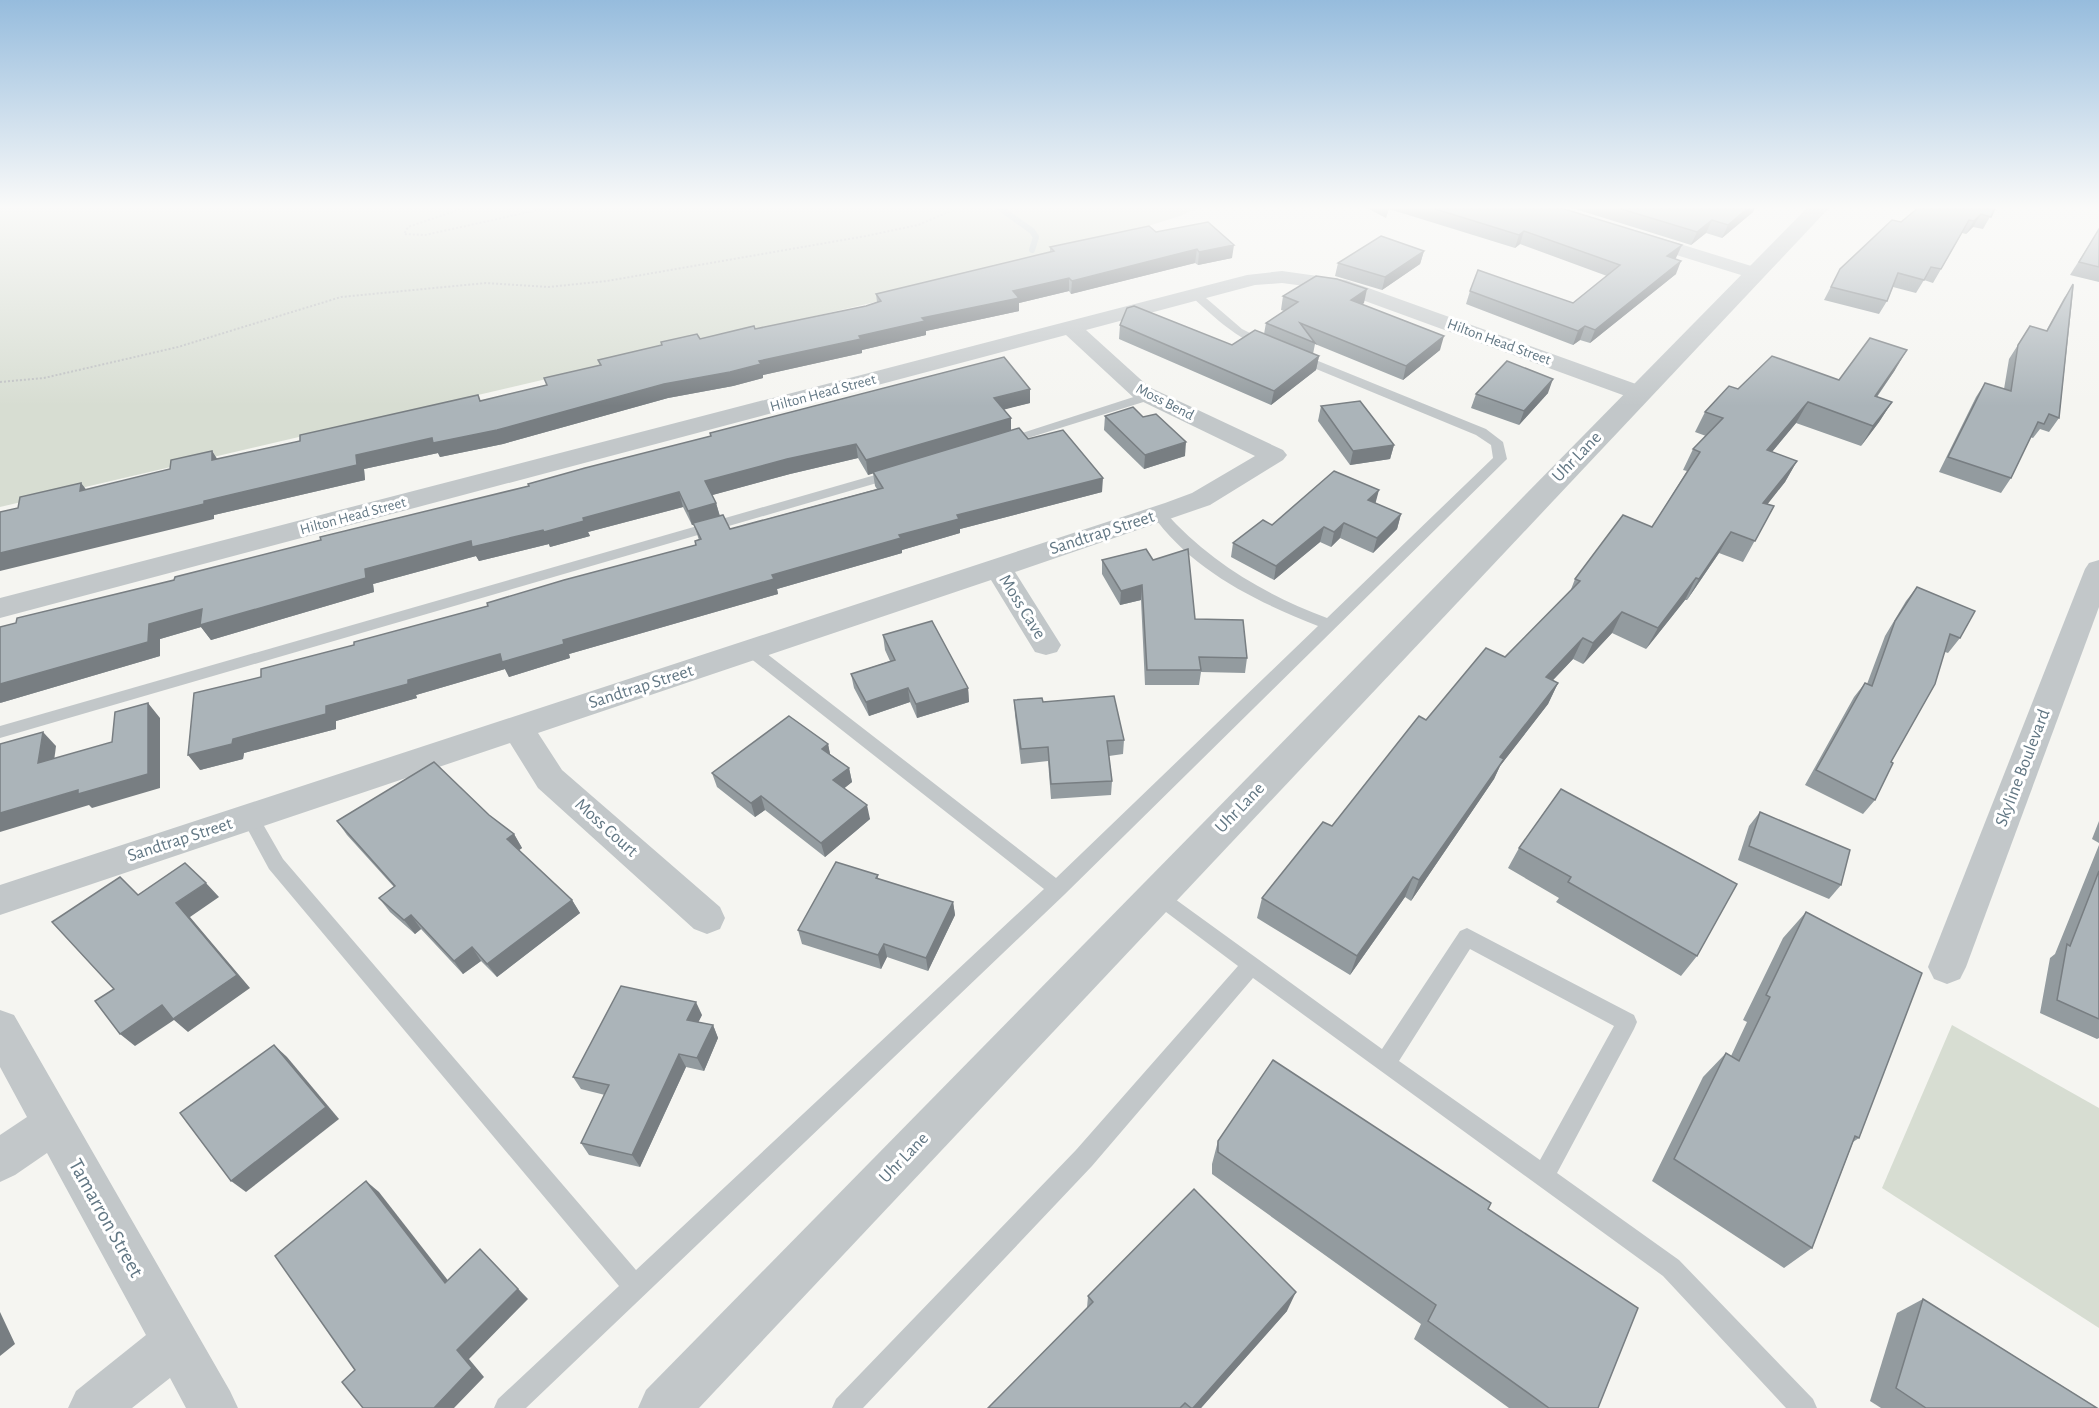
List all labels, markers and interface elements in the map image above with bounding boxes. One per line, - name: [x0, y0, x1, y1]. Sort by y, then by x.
- street label: Hilton Head Street: [1445, 316, 1553, 368]
- street label: Hilton Head Street: [768, 372, 878, 414]
- street label: Moss Bend: [1134, 381, 1197, 423]
- street label: Uhr Lane: [1549, 428, 1605, 486]
- street label: Hilton Head Street: [298, 495, 408, 537]
- street label: Sandtrap Street: [1047, 508, 1157, 558]
- street label: Moss Cave: [995, 572, 1049, 642]
- street label: Sandtrap Street: [586, 662, 696, 712]
- street label: Skyline Boulevard: [1992, 707, 2054, 829]
- street label: Uhr Lane: [1212, 779, 1268, 837]
- street label: Moss Court: [571, 795, 641, 861]
- street label: Sandtrap Street: [125, 815, 235, 865]
- street label: Uhr Lane: [876, 1129, 932, 1187]
- street label: Tamarron Street: [65, 1155, 147, 1281]

